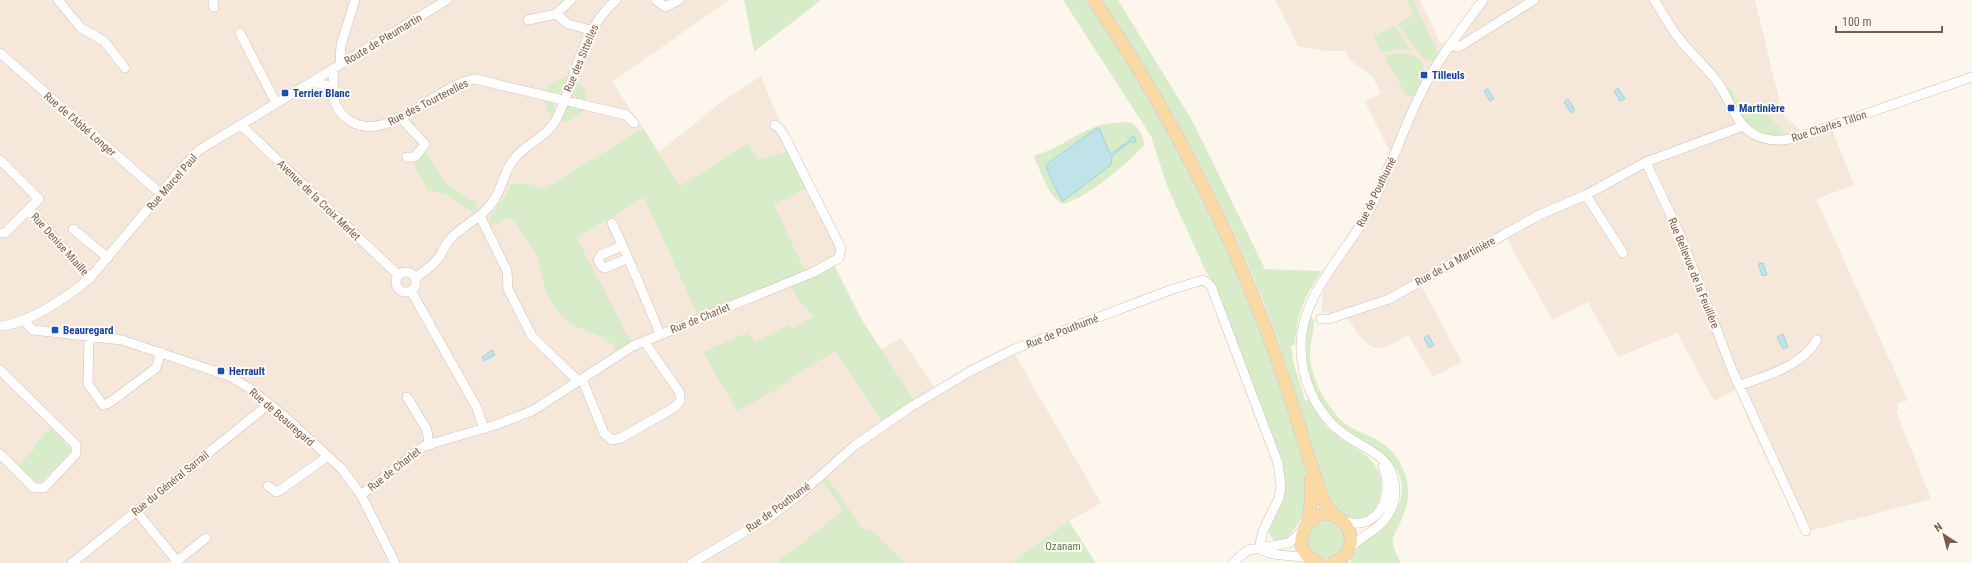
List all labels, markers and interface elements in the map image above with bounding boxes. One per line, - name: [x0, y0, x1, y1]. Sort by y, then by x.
- scale bar: [1836, 8, 1942, 34]
- street label: Route de Pleumartin: [342, 11, 424, 68]
- text: 100 m: [1842, 15, 1872, 29]
- street label: Rue des Sittelles: [561, 22, 602, 94]
- place label: Tilleuls: [1432, 69, 1465, 82]
- marker: Tilleuls: [1419, 70, 1429, 80]
- street label: Rue des Tourterelles: [386, 77, 471, 128]
- place label: Terrier Blanc: [293, 87, 350, 100]
- marker: Terrier Blanc: [280, 88, 290, 98]
- street label: Rue de l’Abbé Longer: [41, 90, 119, 160]
- place label: Martinière: [1739, 102, 1785, 115]
- marker: Martinière: [1726, 103, 1736, 113]
- street label: Rue Charles Tillon: [1790, 108, 1868, 145]
- street label: Rue Marcel Paul: [144, 152, 200, 213]
- street label: Rue de Pouthumé: [1354, 155, 1399, 229]
- street label: Avenue de la Croix Merlet: [274, 157, 363, 243]
- street label: Rue Denise Miaille: [28, 210, 91, 278]
- street label: Rue Bellevue de la Feuillère: [1665, 216, 1722, 330]
- street label: Rue de La Martinière: [1413, 234, 1497, 289]
- street label: Rue de Charlet: [669, 301, 732, 336]
- street label: Rue de Pouthumé: [1024, 312, 1100, 351]
- place label: Beauregard: [63, 324, 114, 337]
- marker: Beauregard: [50, 325, 60, 335]
- place label: Herrault: [229, 365, 265, 378]
- marker: Herrault: [216, 366, 226, 376]
- street label: Rue de Beauregard: [247, 386, 317, 449]
- street label: Rue de Charlet: [365, 445, 423, 494]
- street label: Rue du Général Sarrail: [129, 448, 212, 518]
- street label: Rue de Pouthumé: [744, 480, 813, 535]
- north arrow: [1924, 515, 1964, 555]
- text: N: [1932, 520, 1945, 535]
- park label: Ozanam: [1045, 540, 1081, 553]

